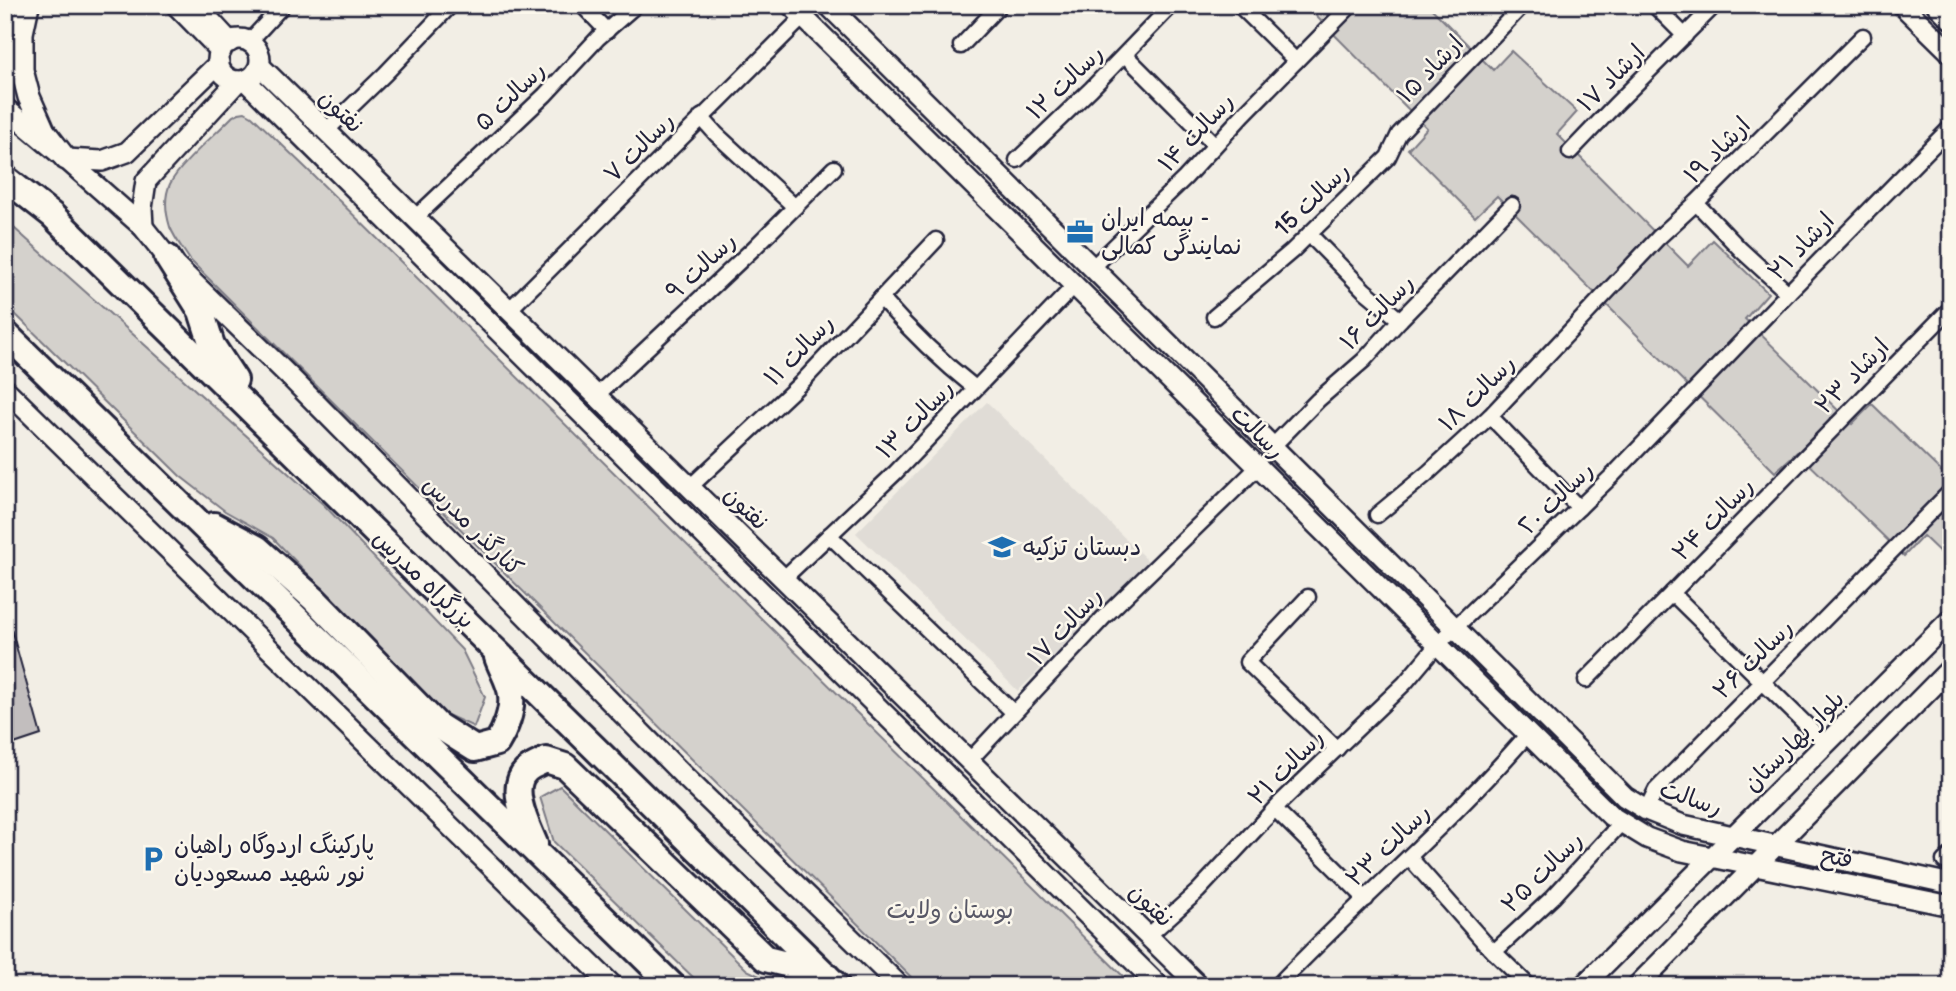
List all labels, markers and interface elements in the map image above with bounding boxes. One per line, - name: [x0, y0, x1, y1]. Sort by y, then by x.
- street label: ارشاد ۱۵: [1391, 29, 1470, 109]
- street label: ارشاد ۱۷: [1571, 38, 1651, 118]
- street label: رسالت ۱۲: [1021, 39, 1110, 126]
- street label: رسالت ۵: [469, 56, 552, 137]
- street label: نفتون: [312, 83, 369, 139]
- street label: رسالت ۱۴: [1152, 87, 1240, 178]
- street label: رسالت ۷: [598, 106, 681, 189]
- street label: ارشاد ۱۹: [1678, 111, 1757, 190]
- street label: رسالت 15: [1268, 156, 1356, 242]
- place label: بیمه ایران - نمایندگى کمالى: [1101, 204, 1241, 261]
- street label: ارشاد ۲۱: [1762, 206, 1841, 286]
- office icon: بیمه ایران - نمایندگى کمالى: [1065, 217, 1095, 247]
- street label: رسالت ۹: [660, 226, 743, 306]
- street label: رسالت ۱۶: [1334, 268, 1420, 356]
- street label: رسالت ۱۱: [758, 309, 840, 392]
- street label: ارشاد ۲۳: [1809, 332, 1895, 420]
- street label: رسالت ۱۸: [1433, 349, 1522, 438]
- street label: رسالت ۱۳: [870, 374, 960, 465]
- street label: رسالت: [1225, 399, 1291, 465]
- street label: رسالت ٢٠: [1513, 456, 1600, 541]
- street label: کنارگذر مدرس: [416, 470, 529, 583]
- street label: رسالت ۲۴: [1666, 471, 1760, 567]
- street label: نفتون: [717, 480, 774, 536]
- street label: بزرگراه مدرس: [367, 524, 481, 635]
- school or university icon: دبستان تزکیه: [987, 532, 1017, 562]
- place label: دبستان تزکیه: [1023, 533, 1141, 562]
- street label: رسالت ۱۷: [1022, 581, 1109, 672]
- street label: رسالت ۲۶: [1707, 613, 1800, 706]
- street label: بلوار بهارستان: [1738, 685, 1851, 798]
- street label: رسالت ۲۱: [1242, 723, 1330, 811]
- street label: رسالت: [1656, 774, 1726, 823]
- street label: رسالت ۲۳: [1340, 798, 1437, 893]
- street label: رسالت ۲۵: [1495, 825, 1589, 919]
- place label: پارکینگ اردوگاه راهیان نور شهید مسعودیان: [174, 831, 375, 889]
- street label: فتح: [1818, 840, 1856, 876]
- parking icon: پارکینگ اردوگاه راهیان نور شهید مسعودیان: [138, 844, 168, 874]
- street label: نفتون: [1122, 877, 1179, 933]
- park label: بوستان ولایت: [886, 896, 1014, 925]

